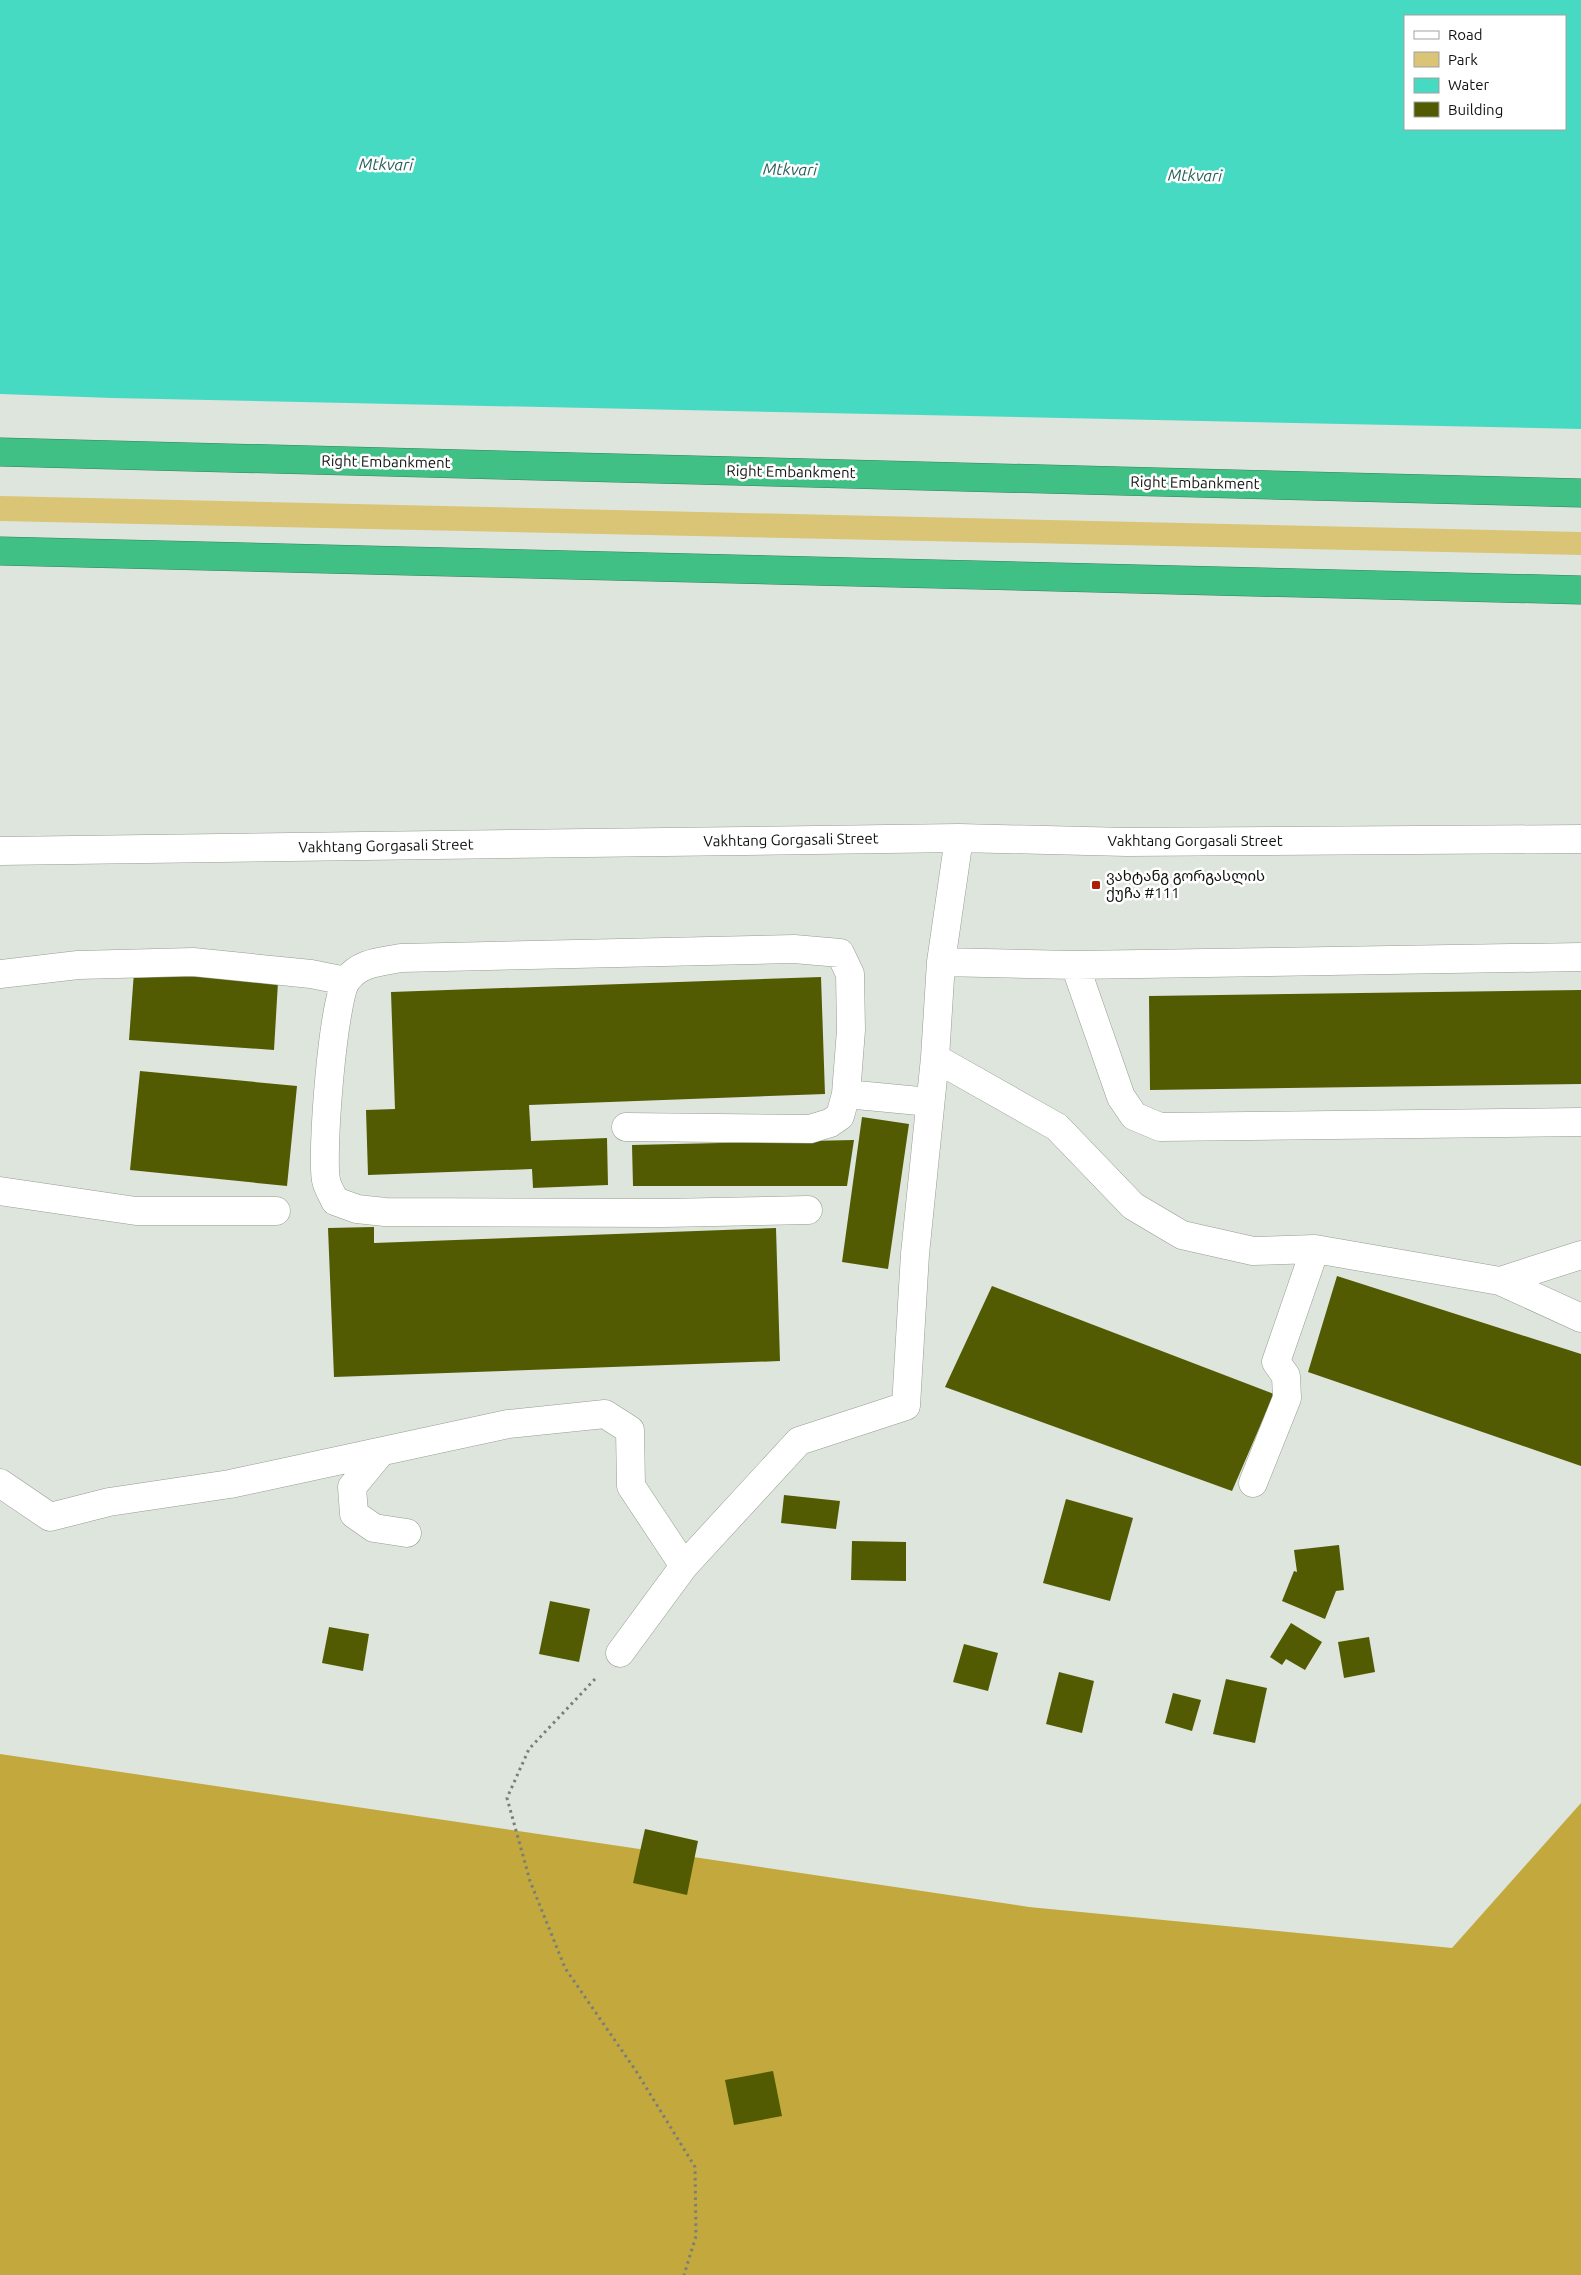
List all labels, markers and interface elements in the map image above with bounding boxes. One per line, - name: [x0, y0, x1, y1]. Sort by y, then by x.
- legend: [1404, 15, 1566, 130]
- text: Road: [1448, 26, 1483, 43]
- text: Park: [1448, 51, 1478, 68]
- text: Water: [1448, 76, 1489, 93]
- text: Building: [1448, 101, 1503, 118]
- water label: Mtkvari: [359, 155, 414, 173]
- water label: Mtkvari: [763, 160, 818, 178]
- water label: Mtkvari: [1168, 166, 1223, 184]
- street label: Right Embankment: [321, 452, 451, 471]
- street label: Right Embankment: [726, 462, 856, 481]
- street label: Right Embankment: [1130, 473, 1260, 492]
- street label: Vakhtang Gorgasali Street: [703, 829, 879, 850]
- street label: Vakhtang Gorgasali Street: [1107, 832, 1283, 849]
- street label: Vakhtang Gorgasali Street: [298, 835, 474, 856]
- place label: ვახტანგ გორგასლის ქუჩა #111: [1106, 867, 1265, 902]
- marker: ვახტანგ გორგასლის ქუჩა #111: [1090, 879, 1102, 891]

